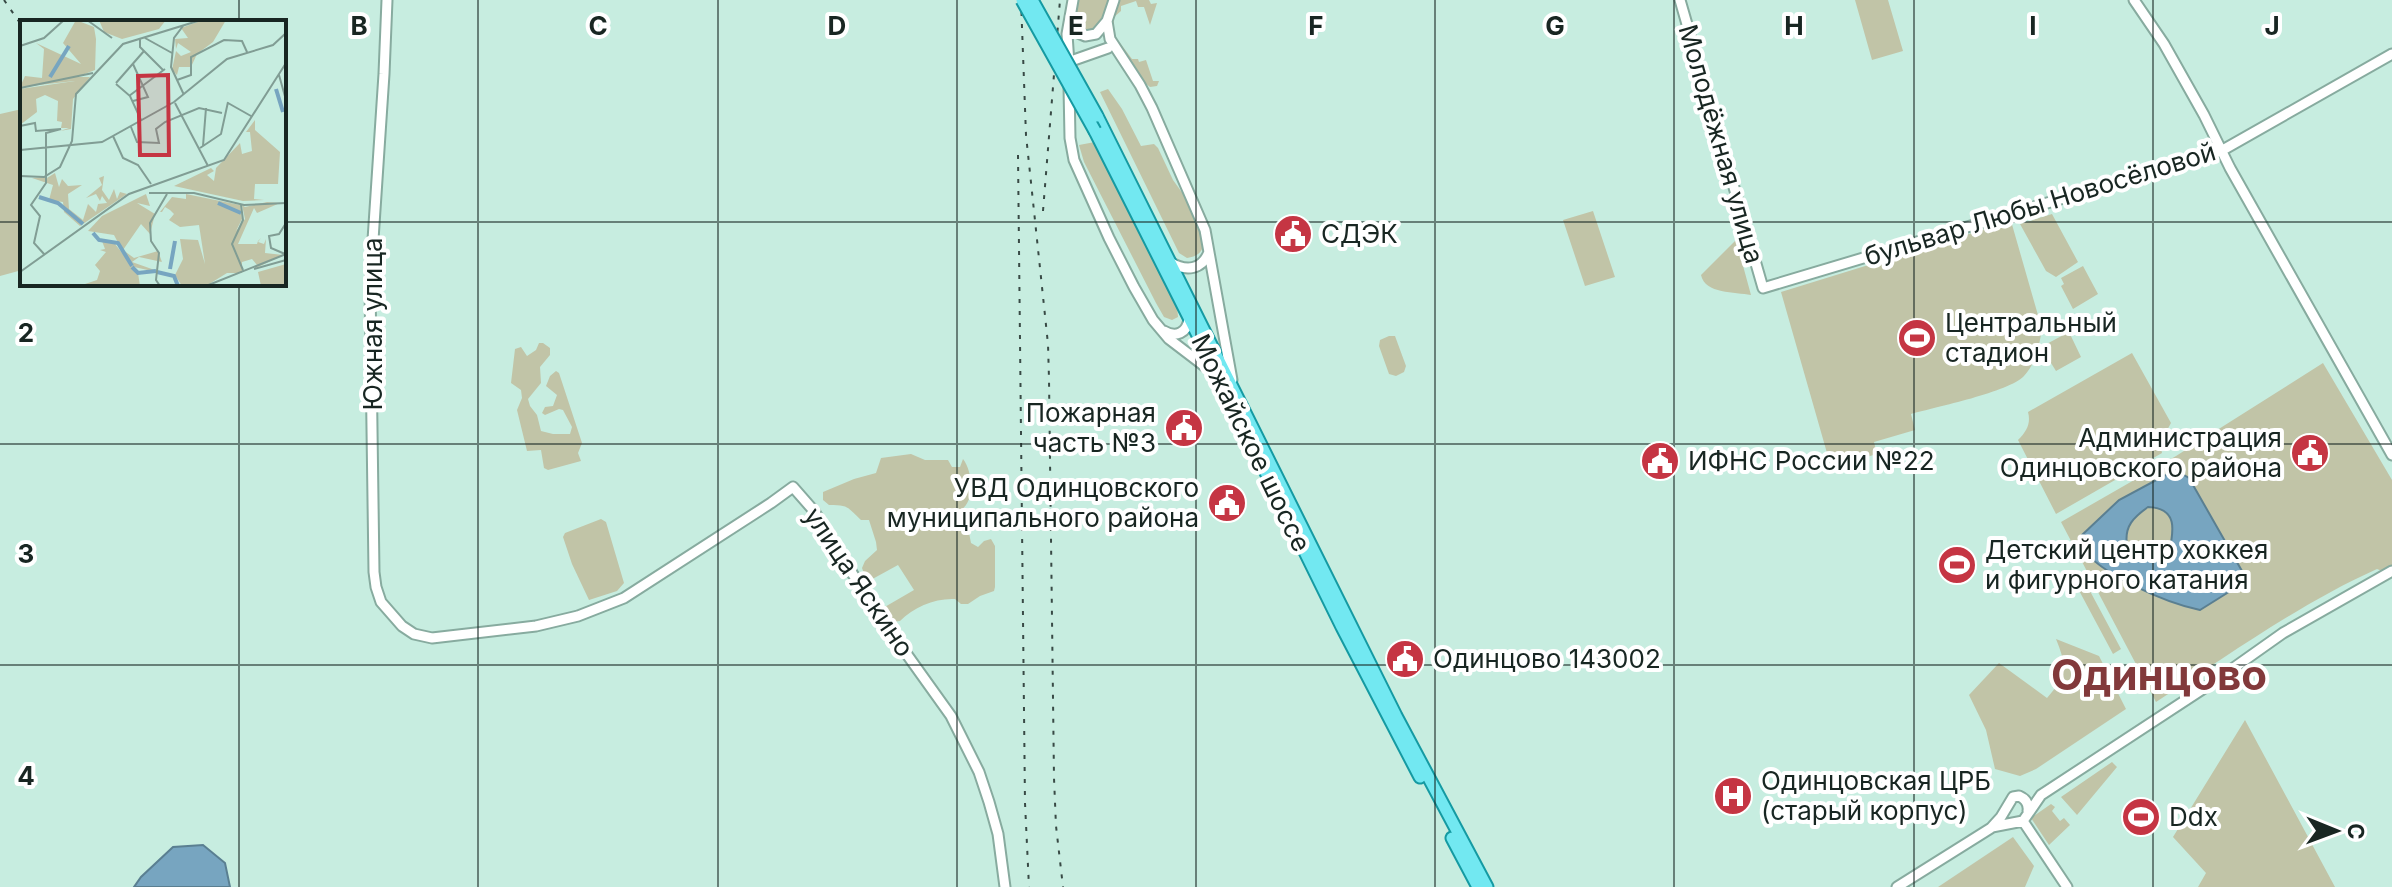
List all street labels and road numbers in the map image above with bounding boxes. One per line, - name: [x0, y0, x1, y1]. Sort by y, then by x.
- street label: Молодёжная улица: [1673, 21, 1770, 267]
- street label: бульвар Любы Новосёловой: [1861, 135, 2219, 272]
- street label: Южная улица: [357, 237, 388, 411]
- street label: Можайское шоссе: [1185, 329, 1318, 556]
- street label: улица Яскино: [798, 501, 921, 662]

